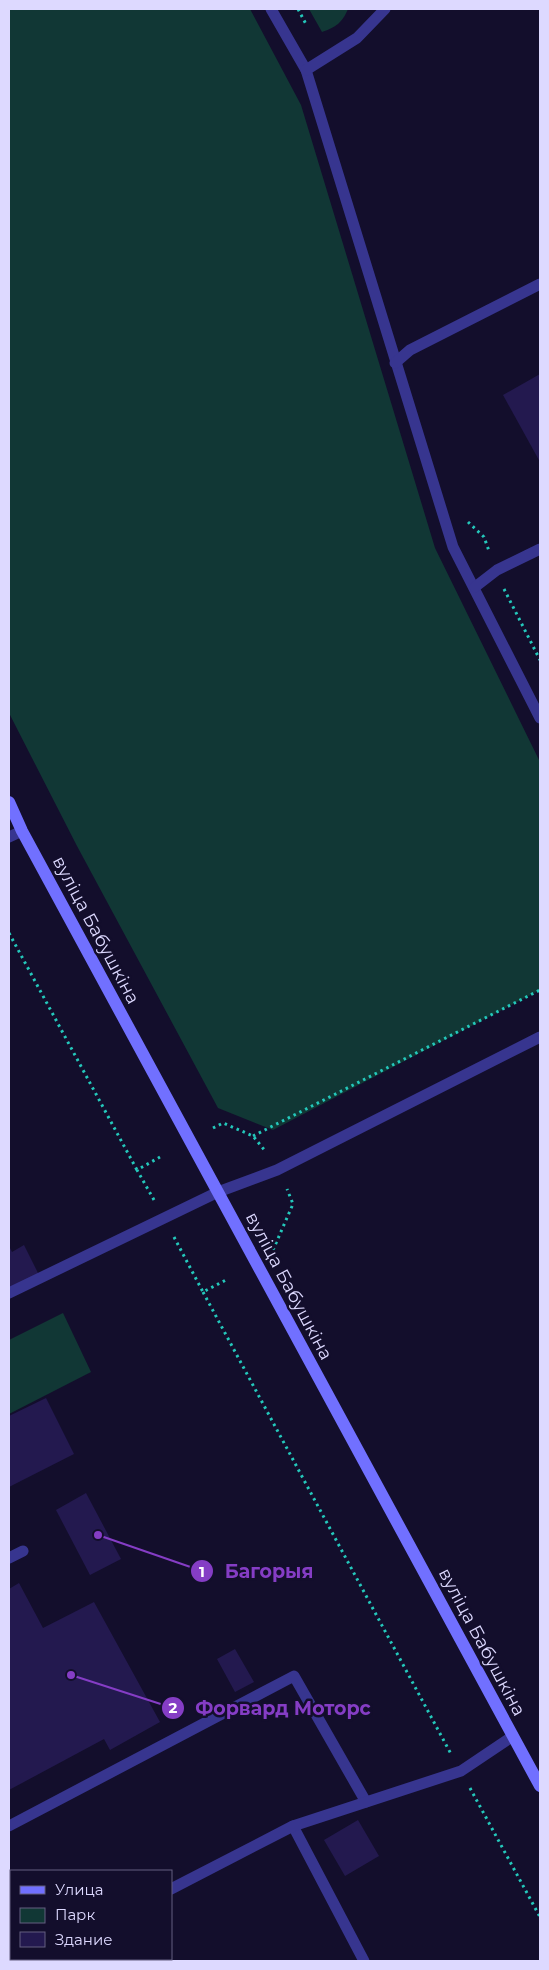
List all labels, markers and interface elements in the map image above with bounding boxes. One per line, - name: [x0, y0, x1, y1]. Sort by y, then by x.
- street label: вуліца Бабушкіна: [48, 852, 144, 1008]
- street label: вуліца Бабушкіна: [241, 1208, 337, 1364]
- callout: Багорыя: [190, 1554, 323, 1588]
- text: Багорыя: [225, 1560, 313, 1583]
- text: 1: [199, 1562, 205, 1581]
- street label: вуліца Бабушкіна: [434, 1564, 530, 1720]
- callout: Форвард Моторс: [160, 1691, 381, 1725]
- text: Форвард Моторс: [195, 1697, 371, 1720]
- text: 2: [169, 1698, 178, 1717]
- legend: [10, 1870, 172, 1960]
- text: Улица: [55, 1880, 103, 1899]
- text: Парк: [55, 1905, 95, 1924]
- text: Здание: [55, 1930, 113, 1949]

